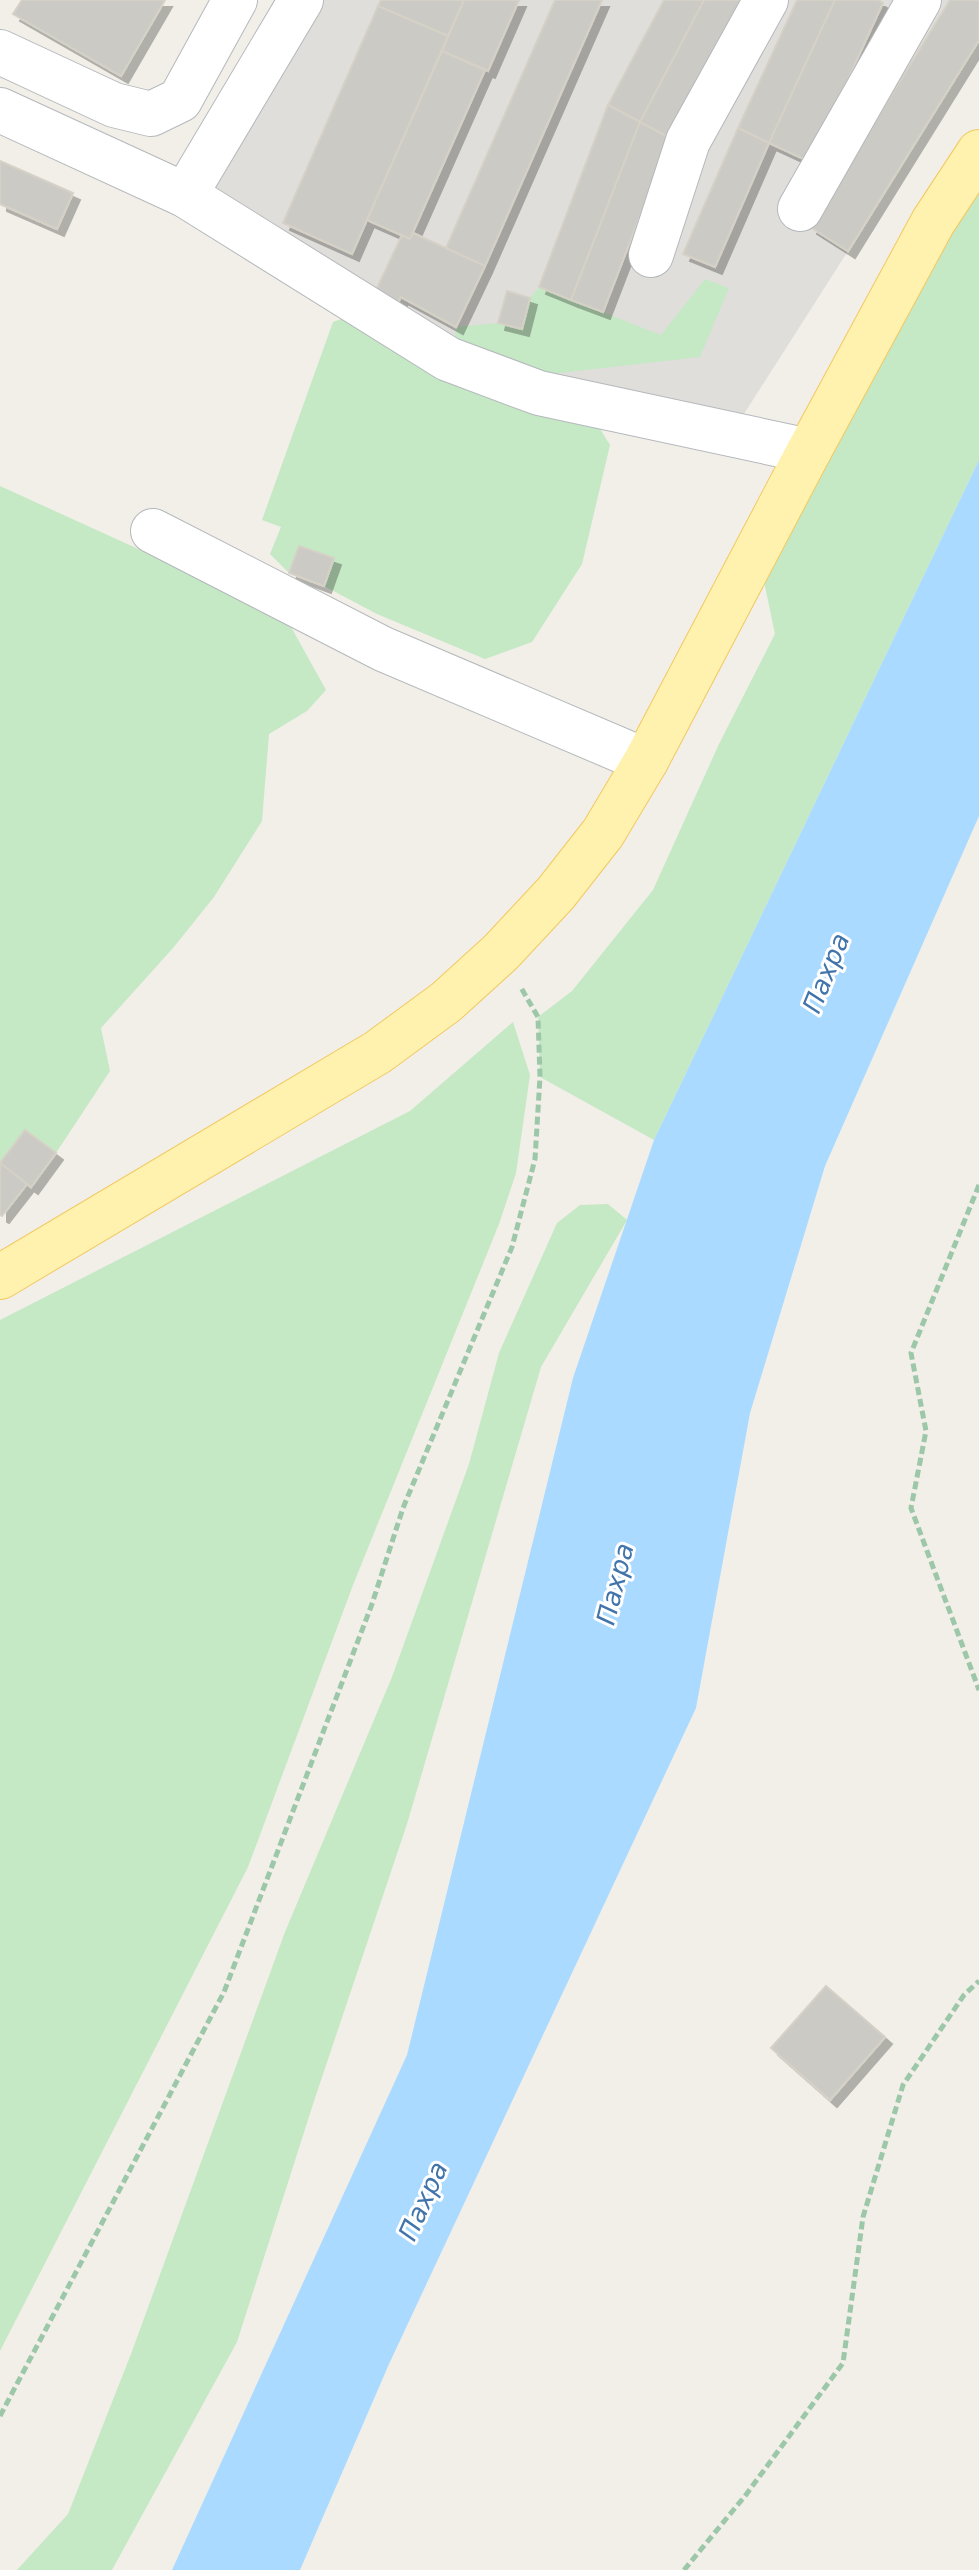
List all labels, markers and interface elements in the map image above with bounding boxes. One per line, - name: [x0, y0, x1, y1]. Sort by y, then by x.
- water label: Пахра: [796, 929, 856, 1017]
- water label: Пахра: [590, 1540, 640, 1628]
- water label: Пахра: [392, 2157, 454, 2245]

